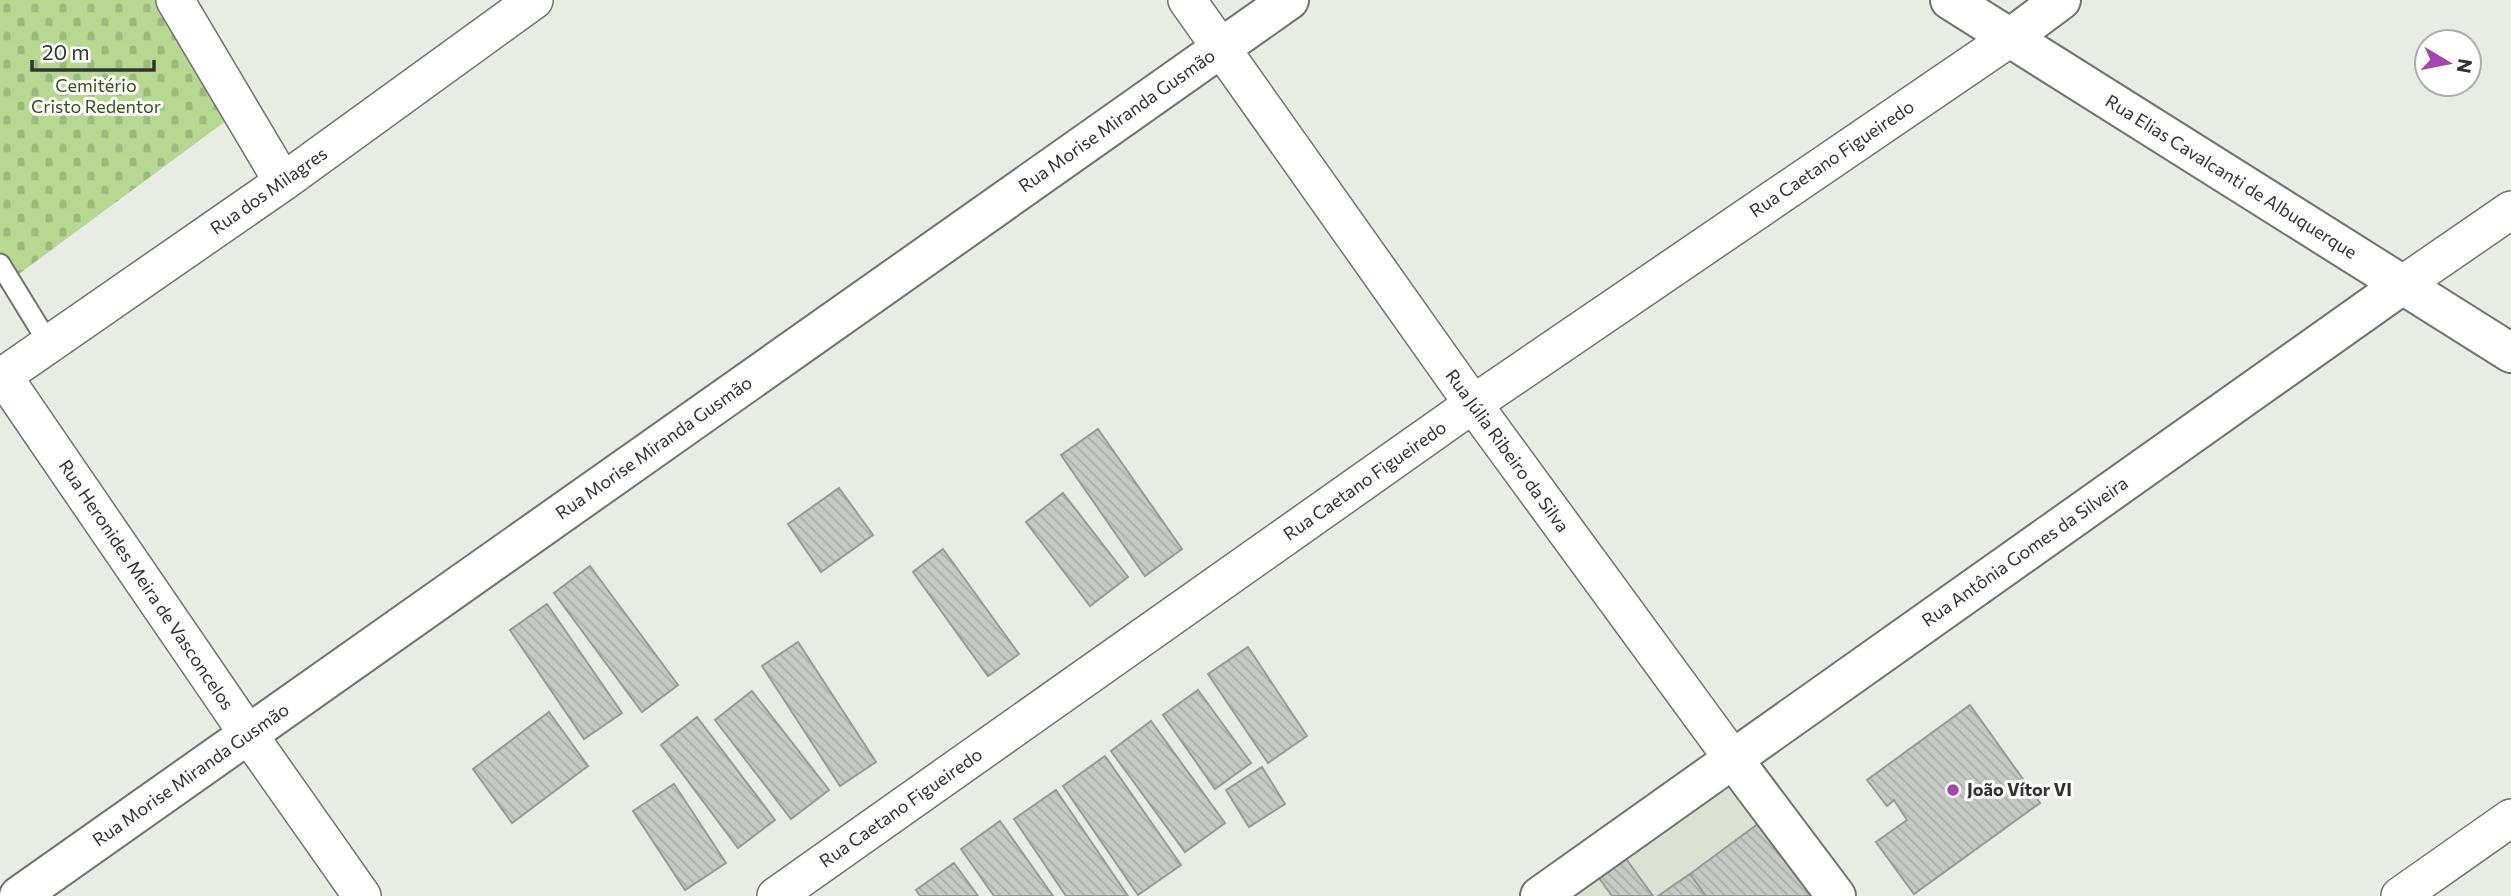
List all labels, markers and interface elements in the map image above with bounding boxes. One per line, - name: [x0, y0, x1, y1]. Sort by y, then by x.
- scale bar: [32, 28, 154, 72]
- north arrow: [2413, 28, 2483, 98]
- text: 20 m: [42, 39, 90, 64]
- street label: Rua Morise Miranda Gusmão: [1014, 44, 1219, 197]
- text: N: [2453, 57, 2478, 75]
- park label: Cemitério Cristo Redentor: [31, 74, 161, 117]
- street label: Rua Elias Cavalcanti de Albuquerque: [2102, 89, 2361, 263]
- street label: Rua Caetano Figueiredo: [1745, 95, 1918, 221]
- street label: Rua dos Milagres: [206, 142, 331, 239]
- street label: Rua Júlia Ribeiro da Silva: [1441, 365, 1574, 536]
- street label: Rua Morise Miranda Gusmão: [551, 371, 756, 524]
- street label: Rua Caetano Figueiredo: [1279, 416, 1450, 545]
- street label: Rua Heronides Meira de Vasconcelos: [55, 455, 239, 714]
- street label: Rua Antônia Gomes da Silveira: [1917, 471, 2132, 631]
- street label: Rua Morise Miranda Gusmão: [88, 698, 293, 851]
- street label: Rua Caetano Figueiredo: [815, 743, 986, 872]
- place label: João Vítor VI: [1967, 778, 2072, 800]
- marker: João Vítor VI: [1945, 782, 1961, 798]

